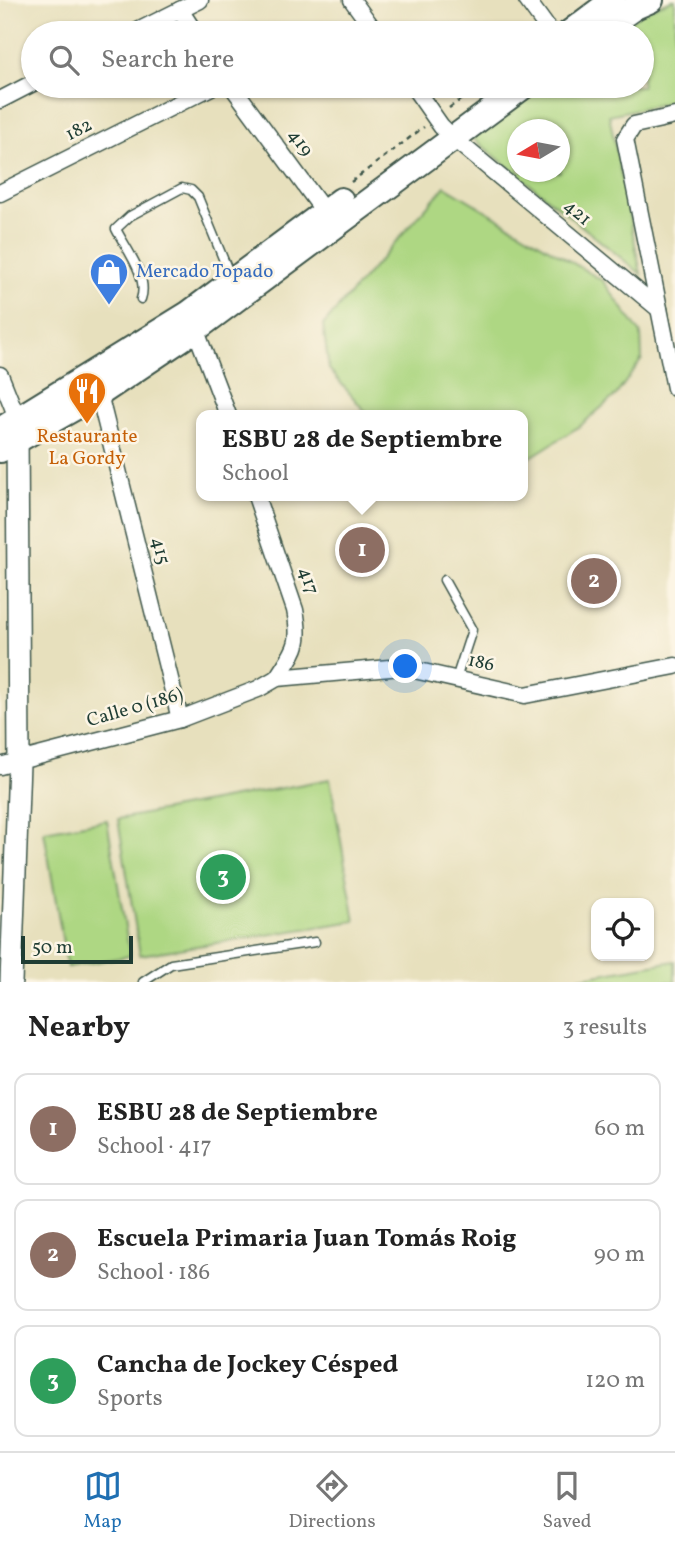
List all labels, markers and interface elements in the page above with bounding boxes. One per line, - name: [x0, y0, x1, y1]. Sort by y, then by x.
- search box: [21, 21, 654, 98]
- icon: search: [45, 41, 83, 79]
- text: Search here: [101, 42, 234, 78]
- street label: 182: [61, 112, 97, 148]
- north arrow: [507, 119, 570, 182]
- street label: 419: [281, 124, 319, 162]
- street label: 421: [558, 194, 596, 232]
- shop icon: Mercado Topado: [88, 251, 130, 306]
- place label: Mercado Topado: [136, 259, 273, 285]
- restaurant icon: Restaurante La Gordy: [66, 370, 108, 425]
- popup: [196, 410, 528, 501]
- text: ESBU 28 de Septiembre: [222, 422, 502, 458]
- place label: Restaurante La Gordy: [37, 424, 137, 472]
- text: School: [222, 458, 289, 490]
- pin: 1: [339, 524, 385, 576]
- street label: 415: [144, 534, 176, 568]
- pin: 2: [571, 555, 617, 607]
- street label: 417: [291, 564, 325, 598]
- street label: 186: [465, 647, 497, 679]
- your location: [388, 649, 422, 683]
- street label: Calle 0 (186): [84, 682, 186, 734]
- pin: 3: [200, 851, 246, 903]
- map controls: [591, 898, 654, 961]
- button: locate: [591, 898, 654, 961]
- scale bar: [21, 933, 133, 965]
- text: 50 m: [32, 935, 73, 961]
- text: Nearby: [28, 1007, 130, 1049]
- text: 3 results: [562, 1012, 647, 1044]
- text: ESBU 28 de Septiembre: [97, 1095, 378, 1131]
- text: 1: [48, 1113, 58, 1145]
- text: 60 m: [595, 1113, 645, 1145]
- text: School · 417: [97, 1131, 212, 1163]
- text: Escuela Primaria Juan Tomás Roig: [97, 1221, 517, 1257]
- text: 2: [47, 1239, 59, 1271]
- text: 90 m: [594, 1239, 645, 1271]
- text: School · 186: [97, 1257, 210, 1289]
- text: Cancha de Jockey Césped: [97, 1347, 398, 1383]
- text: 3: [47, 1365, 59, 1397]
- text: 120 m: [585, 1365, 645, 1397]
- text: Sports: [97, 1383, 163, 1415]
- tab: Map: [83, 1467, 122, 1535]
- tab: Directions: [289, 1467, 376, 1535]
- tab: Saved: [543, 1467, 591, 1535]

